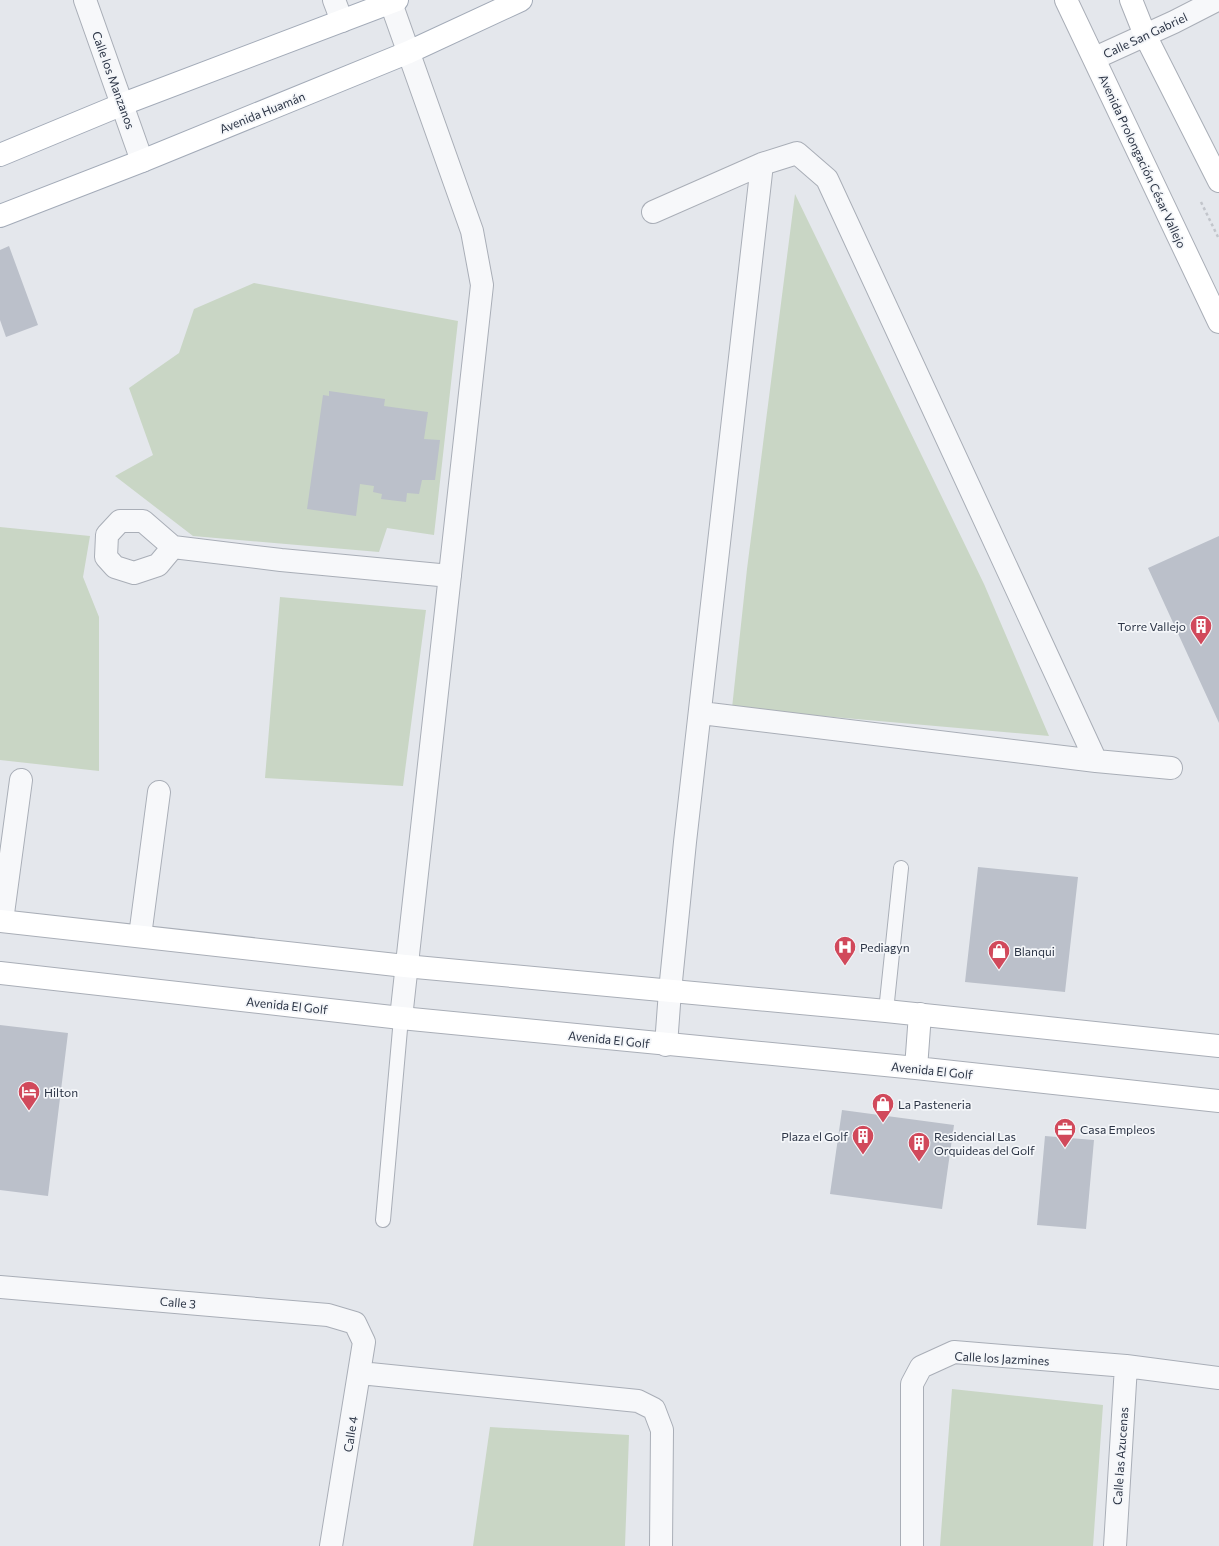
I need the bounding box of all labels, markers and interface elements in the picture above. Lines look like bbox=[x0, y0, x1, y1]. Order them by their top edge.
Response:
street label: Calle San Gabriel bbox=[1101, 9, 1189, 61]
street label: Calle los Manzanos bbox=[90, 29, 138, 131]
street label: Avenida Prolongación César Vallejo bbox=[1097, 72, 1189, 250]
street label: Avenida Huamán bbox=[217, 88, 307, 136]
building icon: Torre Vallejo bbox=[1188, 613, 1214, 646]
place label: Torre Vallejo bbox=[1118, 619, 1186, 633]
hospital icon: Pediagyn bbox=[832, 934, 858, 967]
shop icon: Blanqui bbox=[986, 938, 1012, 971]
place label: Pediagyn bbox=[860, 940, 910, 954]
place label: Blanqui bbox=[1014, 944, 1055, 958]
street label: Avenida El Golf bbox=[246, 994, 329, 1016]
street label: Avenida El Golf bbox=[568, 1028, 651, 1050]
street label: Avenida El Golf bbox=[891, 1059, 974, 1081]
hotel icon: Hilton bbox=[16, 1079, 42, 1112]
place label: Hilton bbox=[44, 1085, 78, 1099]
shop icon: La Pasteneria bbox=[870, 1091, 896, 1124]
place label: La Pasteneria bbox=[898, 1097, 971, 1111]
office icon: Casa Empleos bbox=[1052, 1116, 1078, 1149]
place label: Casa Empleos bbox=[1080, 1122, 1155, 1136]
building icon: Plaza el Golf bbox=[850, 1123, 876, 1156]
place label: Plaza el Golf bbox=[781, 1129, 848, 1143]
place label: Residencial Las Orquideas del Golf bbox=[934, 1129, 1035, 1157]
building icon: Residencial Las Orquideas del Golf bbox=[906, 1130, 932, 1163]
street label: Calle 3 bbox=[159, 1293, 197, 1311]
street label: Calle los Jazmines bbox=[954, 1349, 1050, 1368]
street label: Calle las Azucenas bbox=[1110, 1407, 1130, 1505]
street label: Calle 4 bbox=[340, 1415, 360, 1453]

